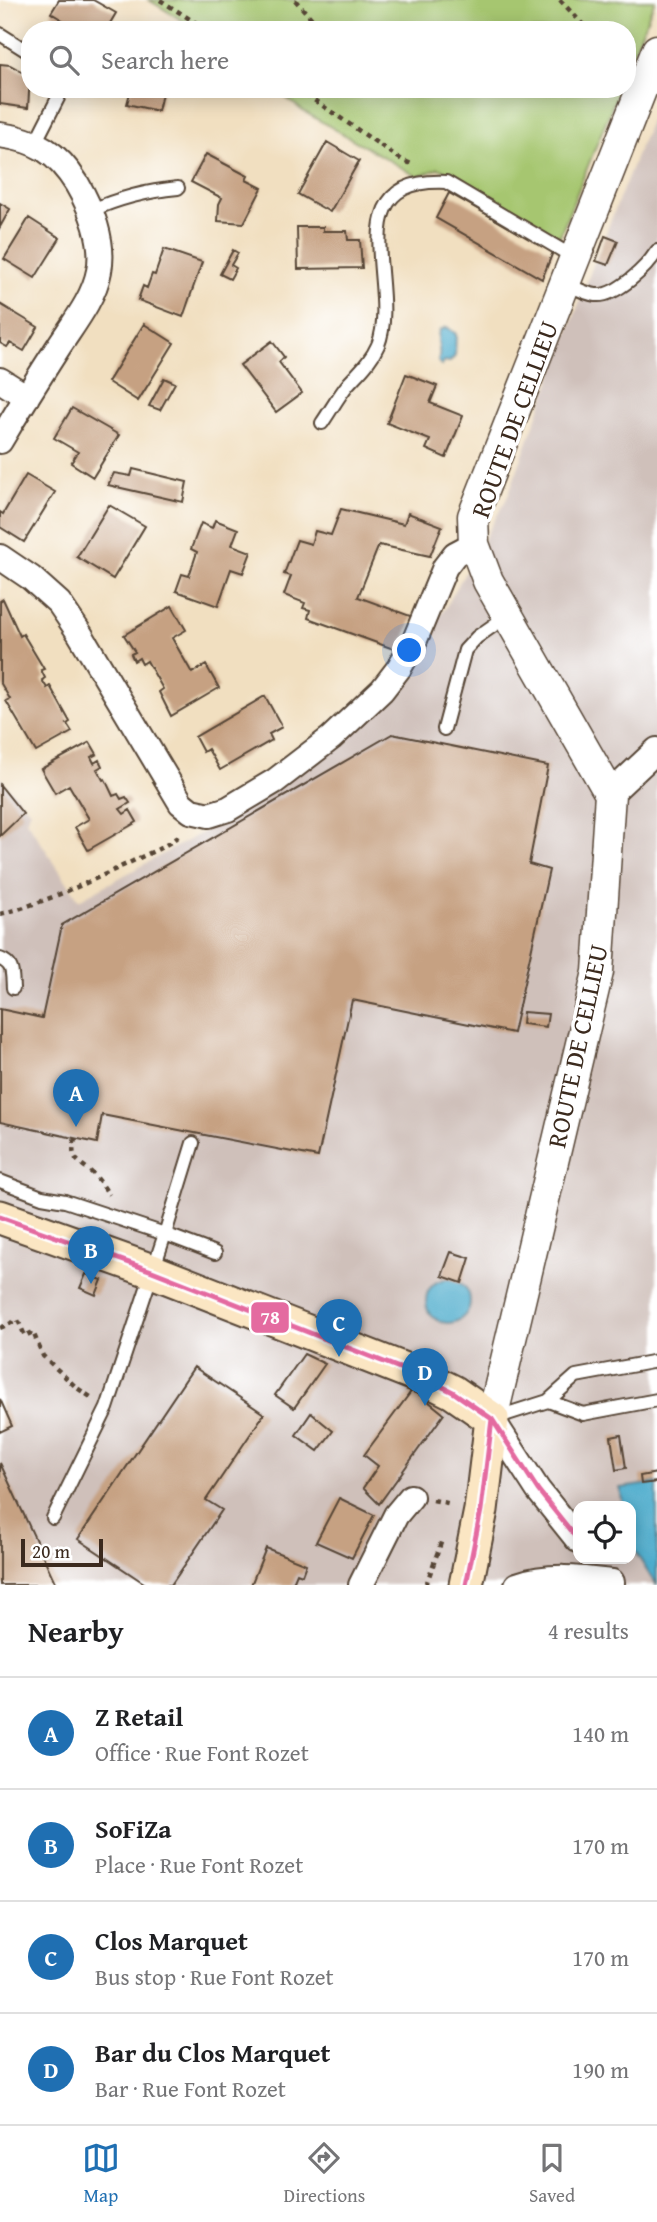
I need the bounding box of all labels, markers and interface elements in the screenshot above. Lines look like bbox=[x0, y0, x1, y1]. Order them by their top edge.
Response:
search box bbox=[21, 21, 636, 98]
text: Search here bbox=[101, 40, 229, 79]
icon: search bbox=[45, 41, 83, 79]
street label: ROUTE DE CELLIEU bbox=[460, 315, 568, 523]
your location bbox=[392, 633, 426, 667]
street label: ROUTE DE CELLIEU bbox=[536, 941, 618, 1151]
pin: A bbox=[53, 1069, 99, 1127]
pin: B bbox=[68, 1226, 114, 1284]
pin: C bbox=[316, 1299, 362, 1357]
line badge: 78 bbox=[250, 1301, 290, 1334]
text: 78 bbox=[260, 1303, 280, 1331]
pin: D bbox=[402, 1348, 448, 1406]
map controls bbox=[573, 1501, 636, 1564]
button: locate bbox=[573, 1501, 636, 1564]
scale bar bbox=[21, 1536, 103, 1568]
text: 20 m bbox=[32, 1537, 70, 1565]
text: Nearby bbox=[28, 1609, 124, 1653]
text: 4 results bbox=[548, 1614, 629, 1647]
text: Z Retail bbox=[95, 1697, 183, 1736]
text: A bbox=[44, 1717, 58, 1750]
text: 140 m bbox=[572, 1717, 629, 1750]
text: Office · Rue Font Rozet bbox=[95, 1736, 309, 1769]
text: SoFiZa bbox=[95, 1809, 172, 1848]
text: B bbox=[44, 1829, 58, 1862]
text: 170 m bbox=[572, 1829, 629, 1862]
text: Place · Rue Font Rozet bbox=[95, 1848, 303, 1881]
text: Clos Marquet bbox=[95, 1921, 248, 1960]
text: C bbox=[44, 1941, 58, 1974]
text: 170 m bbox=[572, 1941, 629, 1974]
text: Bus stop · Rue Font Rozet bbox=[95, 1960, 334, 1993]
text: Bar du Clos Marquet bbox=[95, 2033, 330, 2072]
text: D bbox=[44, 2053, 58, 2086]
text: 190 m bbox=[572, 2053, 629, 2086]
text: Bar · Rue Font Rozet bbox=[95, 2072, 286, 2105]
tab: Map bbox=[82, 2139, 120, 2209]
tab: Directions bbox=[284, 2139, 365, 2209]
tab: Saved bbox=[529, 2139, 575, 2209]

